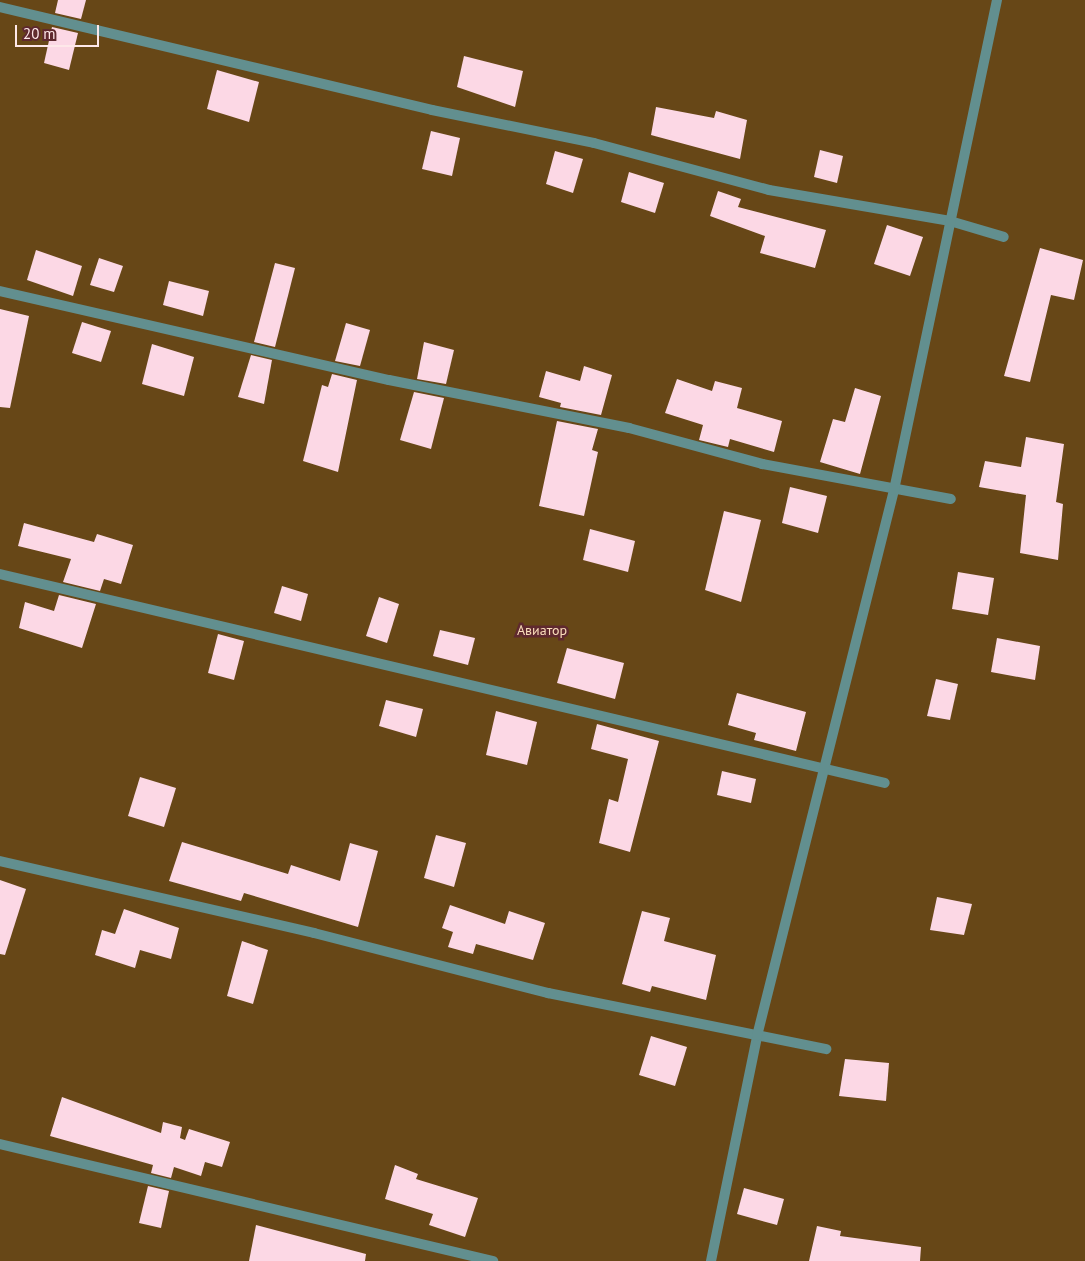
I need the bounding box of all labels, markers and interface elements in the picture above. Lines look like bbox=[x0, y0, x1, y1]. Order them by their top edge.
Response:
scale bar bbox=[18, 15, 101, 47]
text: 20 m bbox=[23, 24, 56, 43]
park label: Авиатор bbox=[517, 622, 567, 638]

